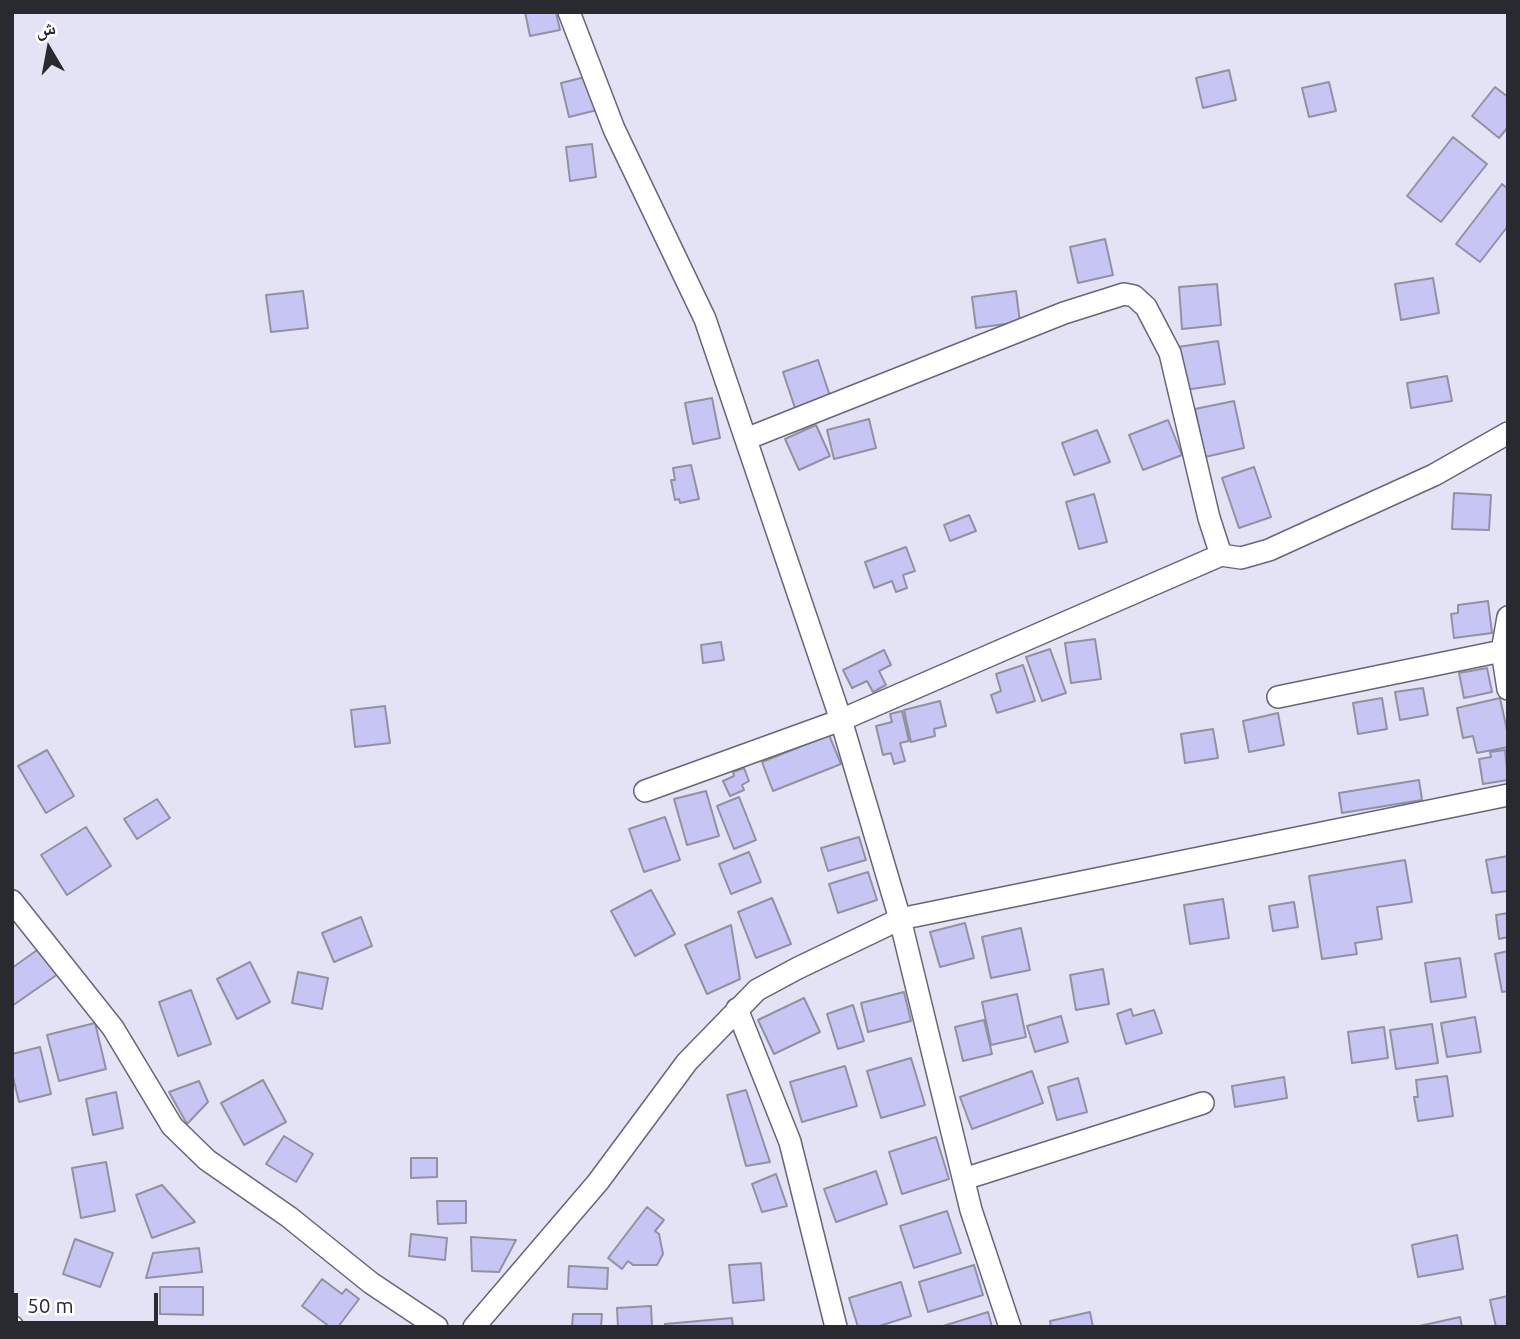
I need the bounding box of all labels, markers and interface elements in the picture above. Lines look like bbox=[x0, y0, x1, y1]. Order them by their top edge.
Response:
north arrow bbox=[14, 14, 84, 84]
text: ش bbox=[34, 16, 57, 41]
scale bar bbox=[18, 1280, 161, 1324]
text: 50 m bbox=[27, 1293, 74, 1317]

